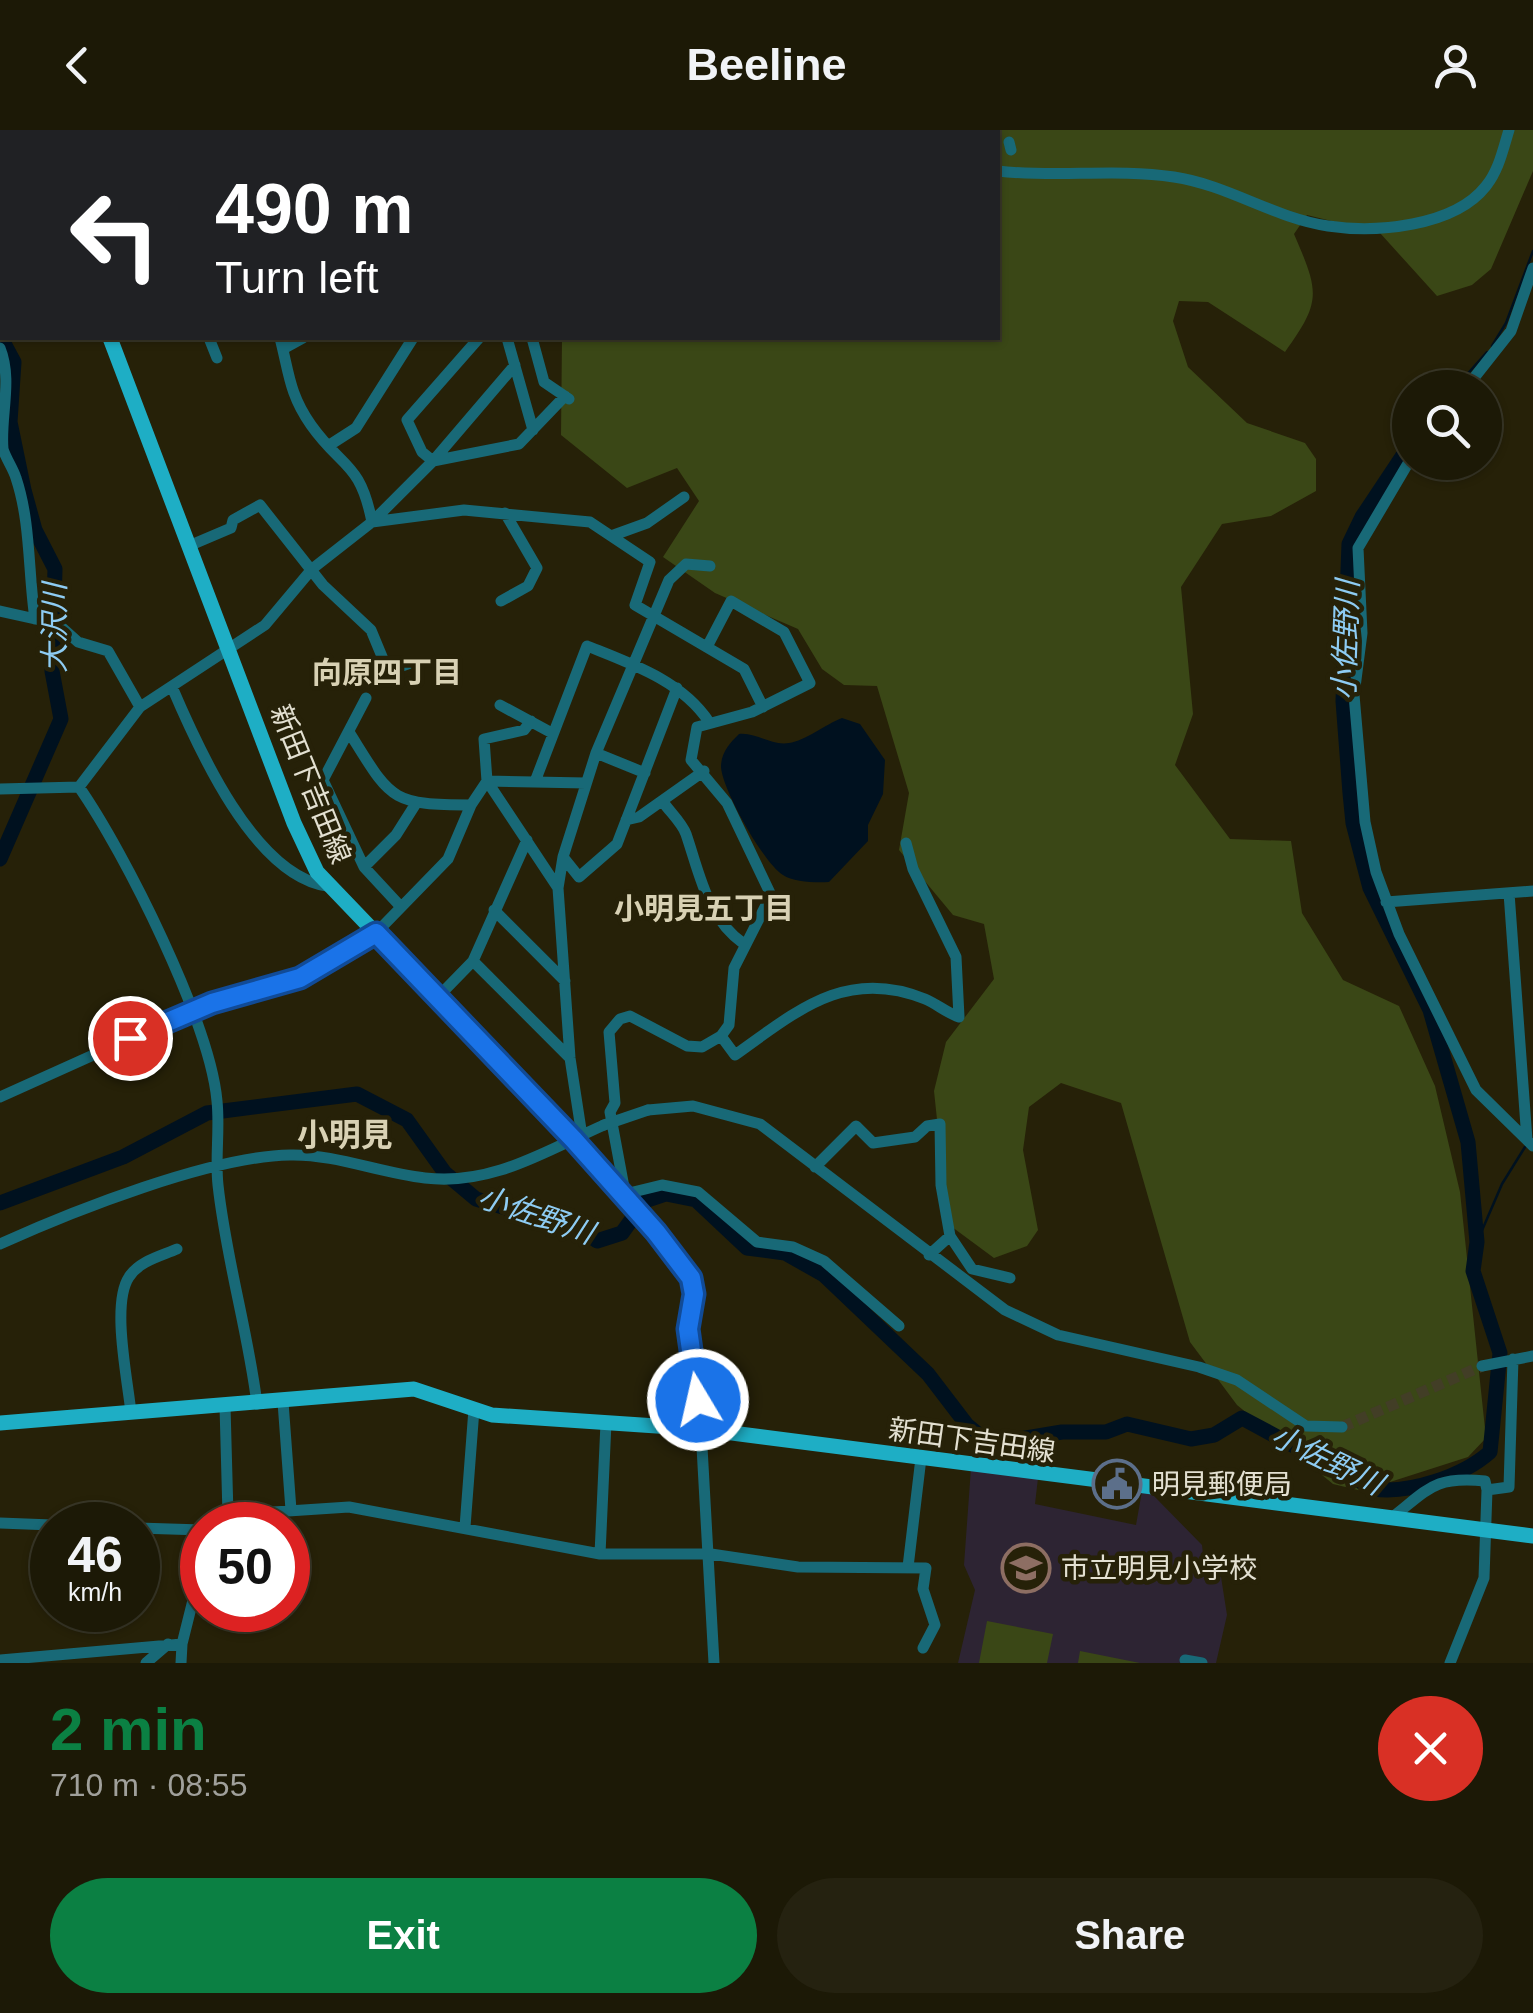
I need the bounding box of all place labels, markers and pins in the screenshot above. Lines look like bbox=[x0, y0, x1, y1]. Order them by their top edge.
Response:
pin bbox=[88, 996, 173, 1081]
public building icon: 明見郵便局 bbox=[1091, 1458, 1143, 1510]
place label: 明見郵便局 bbox=[1152, 1469, 1292, 1500]
school or university icon: 市立明見小学校 bbox=[1000, 1542, 1052, 1594]
place label: 市立明見小学校 bbox=[1061, 1553, 1257, 1584]

